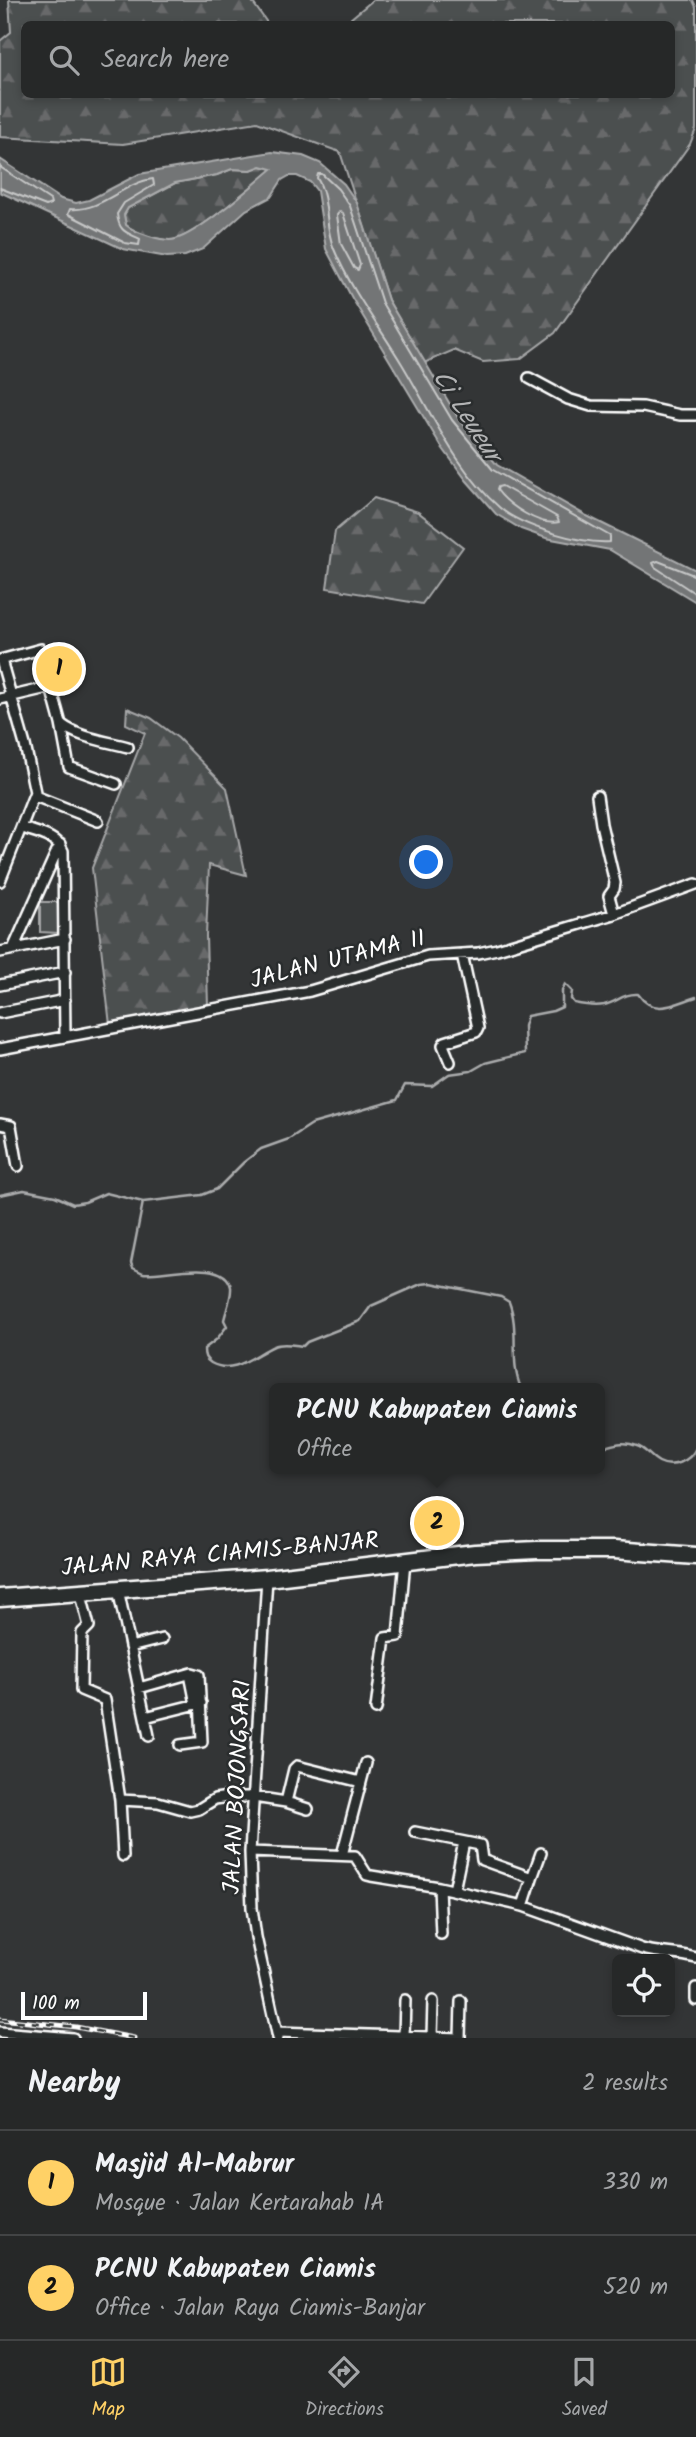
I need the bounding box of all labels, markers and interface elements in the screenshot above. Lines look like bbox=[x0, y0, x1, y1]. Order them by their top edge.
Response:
search box bbox=[21, 21, 675, 98]
text: Search here bbox=[101, 39, 229, 81]
icon: search bbox=[45, 41, 83, 79]
water label: Ci Leueur bbox=[420, 361, 515, 475]
pin: 1 bbox=[36, 643, 82, 695]
your location bbox=[409, 845, 443, 879]
street label: JALAN UTAMA II bbox=[246, 919, 430, 1001]
popup bbox=[269, 1383, 605, 1474]
text: PCNU Kabupaten Ciamis bbox=[297, 1390, 577, 1432]
text: Office bbox=[297, 1432, 352, 1468]
pin: 2 bbox=[414, 1497, 460, 1549]
street label: JALAN RAYA CIAMIS-BANJAR bbox=[60, 1522, 380, 1588]
street label: JALAN BOJONGSARI bbox=[213, 1679, 263, 1895]
map controls bbox=[612, 1954, 675, 2017]
button: locate bbox=[612, 1954, 675, 2017]
scale bar bbox=[21, 1989, 147, 2021]
text: 100 m bbox=[32, 1989, 80, 2019]
text: Nearby bbox=[28, 2060, 120, 2108]
text: 2 results bbox=[582, 2066, 668, 2102]
text: Masjid Al-Mabrur bbox=[95, 2144, 294, 2186]
text: 1 bbox=[48, 2165, 54, 2201]
text: 330 m bbox=[603, 2165, 668, 2201]
text: Mosque · Jalan Kertarahab IA bbox=[95, 2186, 384, 2222]
text: PCNU Kabupaten Ciamis bbox=[95, 2249, 376, 2291]
text: 2 bbox=[44, 2270, 58, 2306]
text: 520 m bbox=[603, 2270, 668, 2306]
text: Office · Jalan Raya Ciamis-Banjar bbox=[95, 2291, 425, 2327]
tab: Map bbox=[89, 2353, 127, 2425]
tab: Directions bbox=[305, 2353, 384, 2425]
tab: Saved bbox=[562, 2353, 607, 2425]

